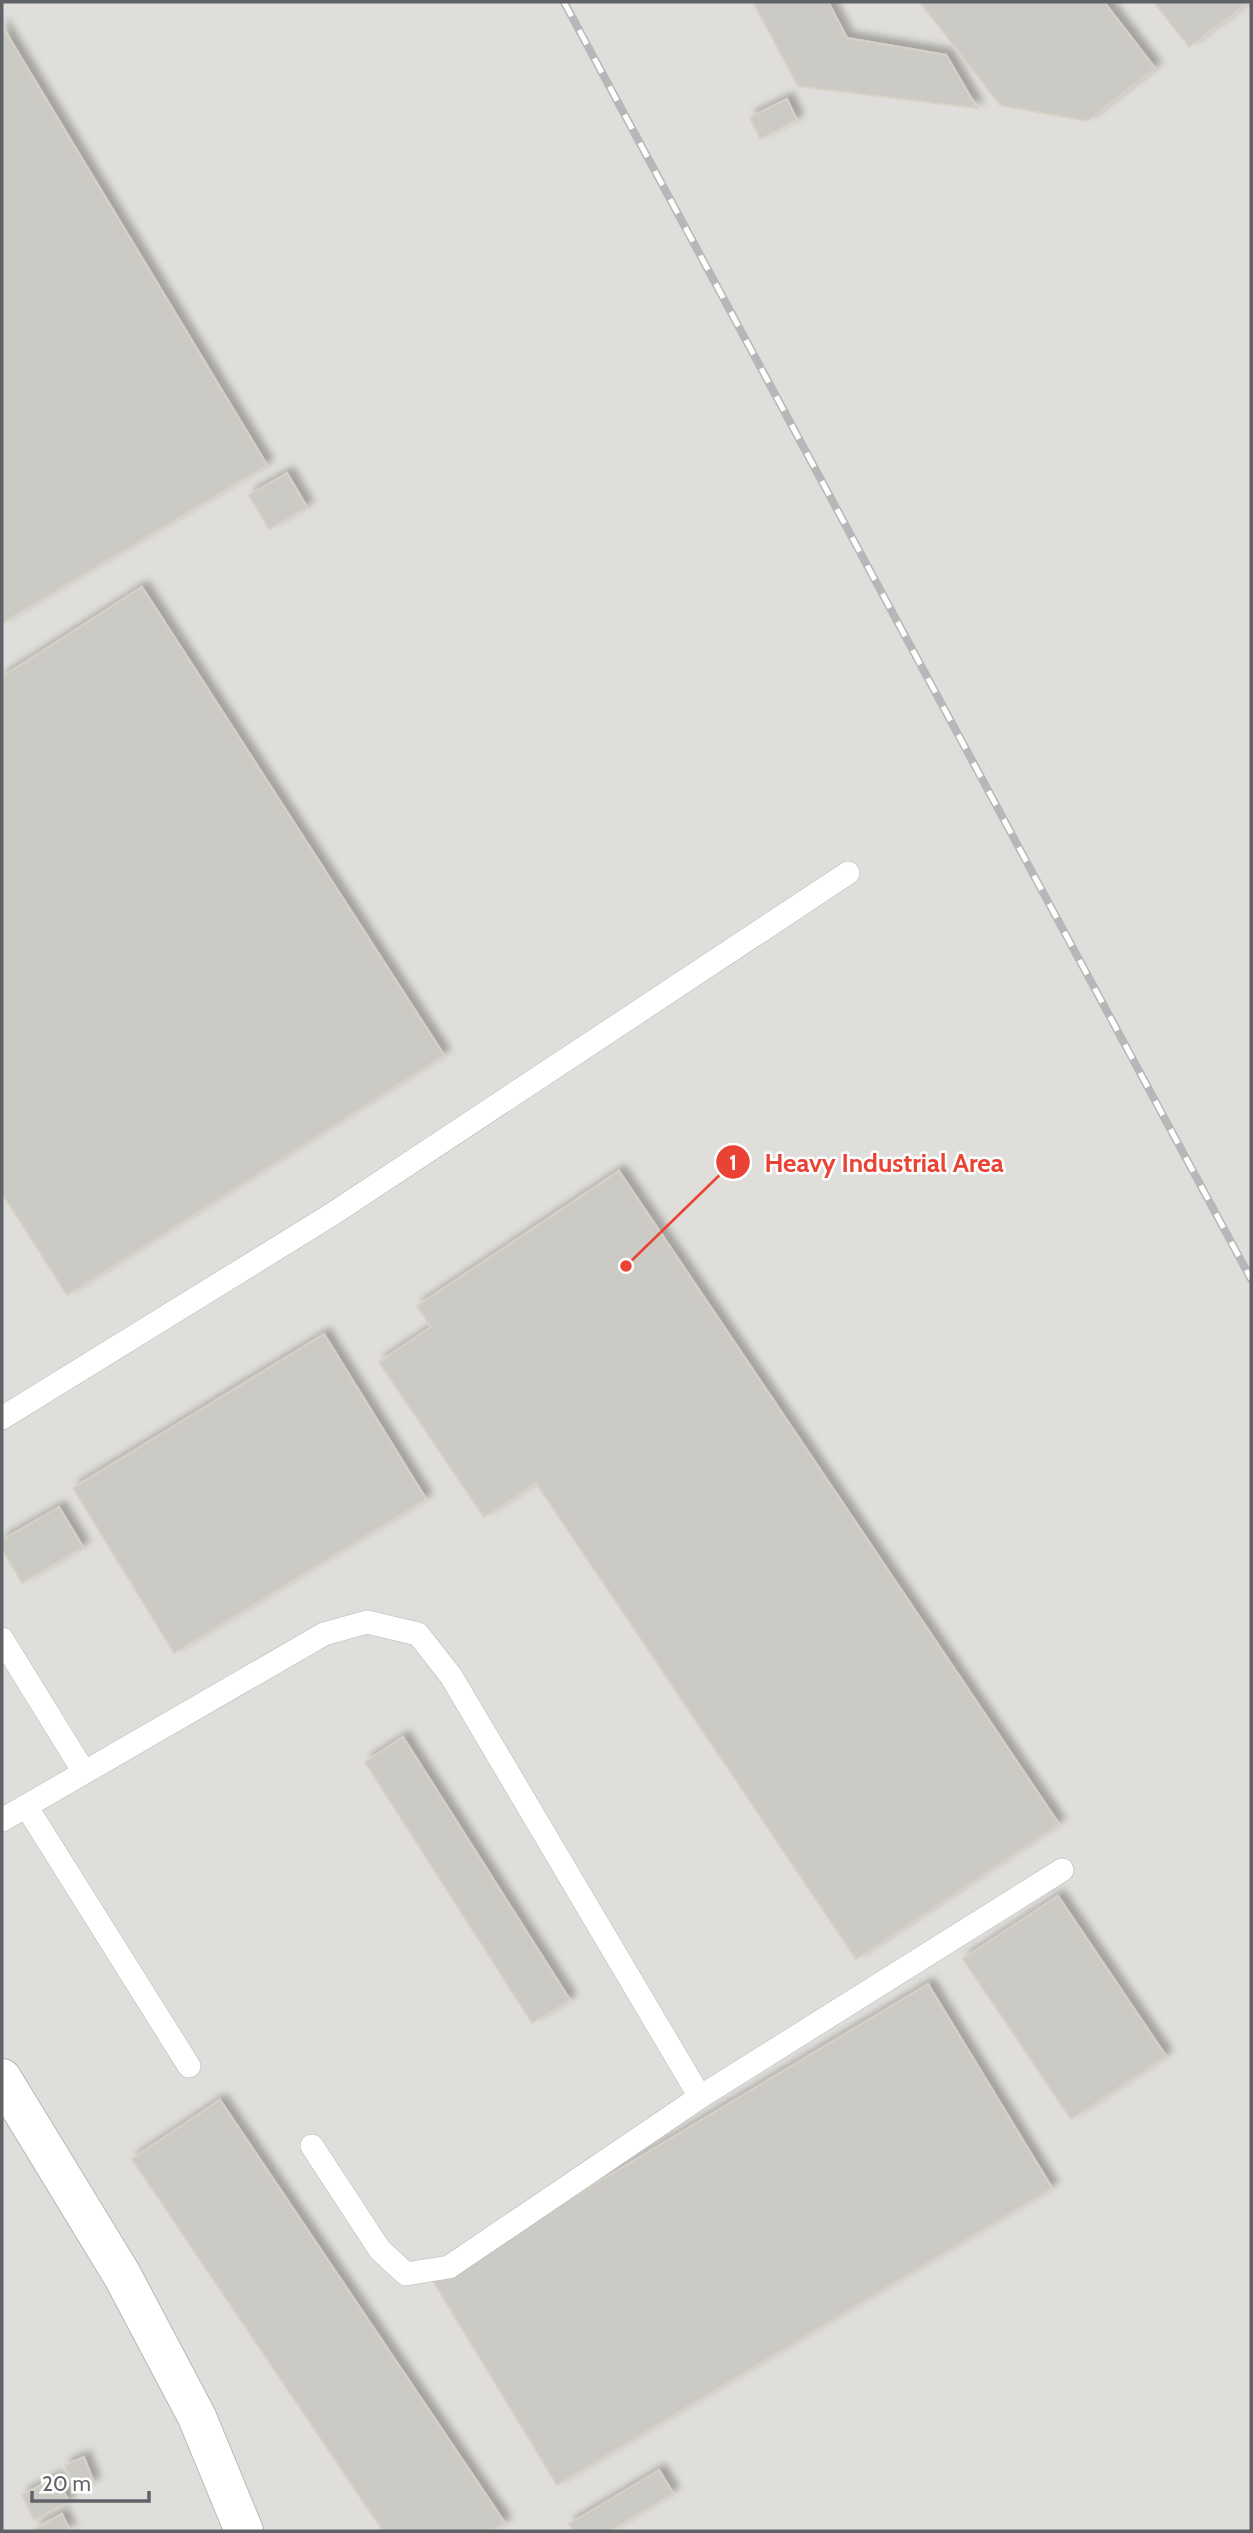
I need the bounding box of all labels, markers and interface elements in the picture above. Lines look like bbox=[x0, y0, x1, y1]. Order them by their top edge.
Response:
callout: Heavy Industrial Area bbox=[716, 1139, 1018, 1186]
text: Heavy Industrial Area bbox=[764, 1147, 1004, 1179]
text: 1 bbox=[729, 1150, 737, 1175]
scale bar bbox=[32, 2460, 149, 2504]
text: 20 m bbox=[42, 2471, 91, 2496]

